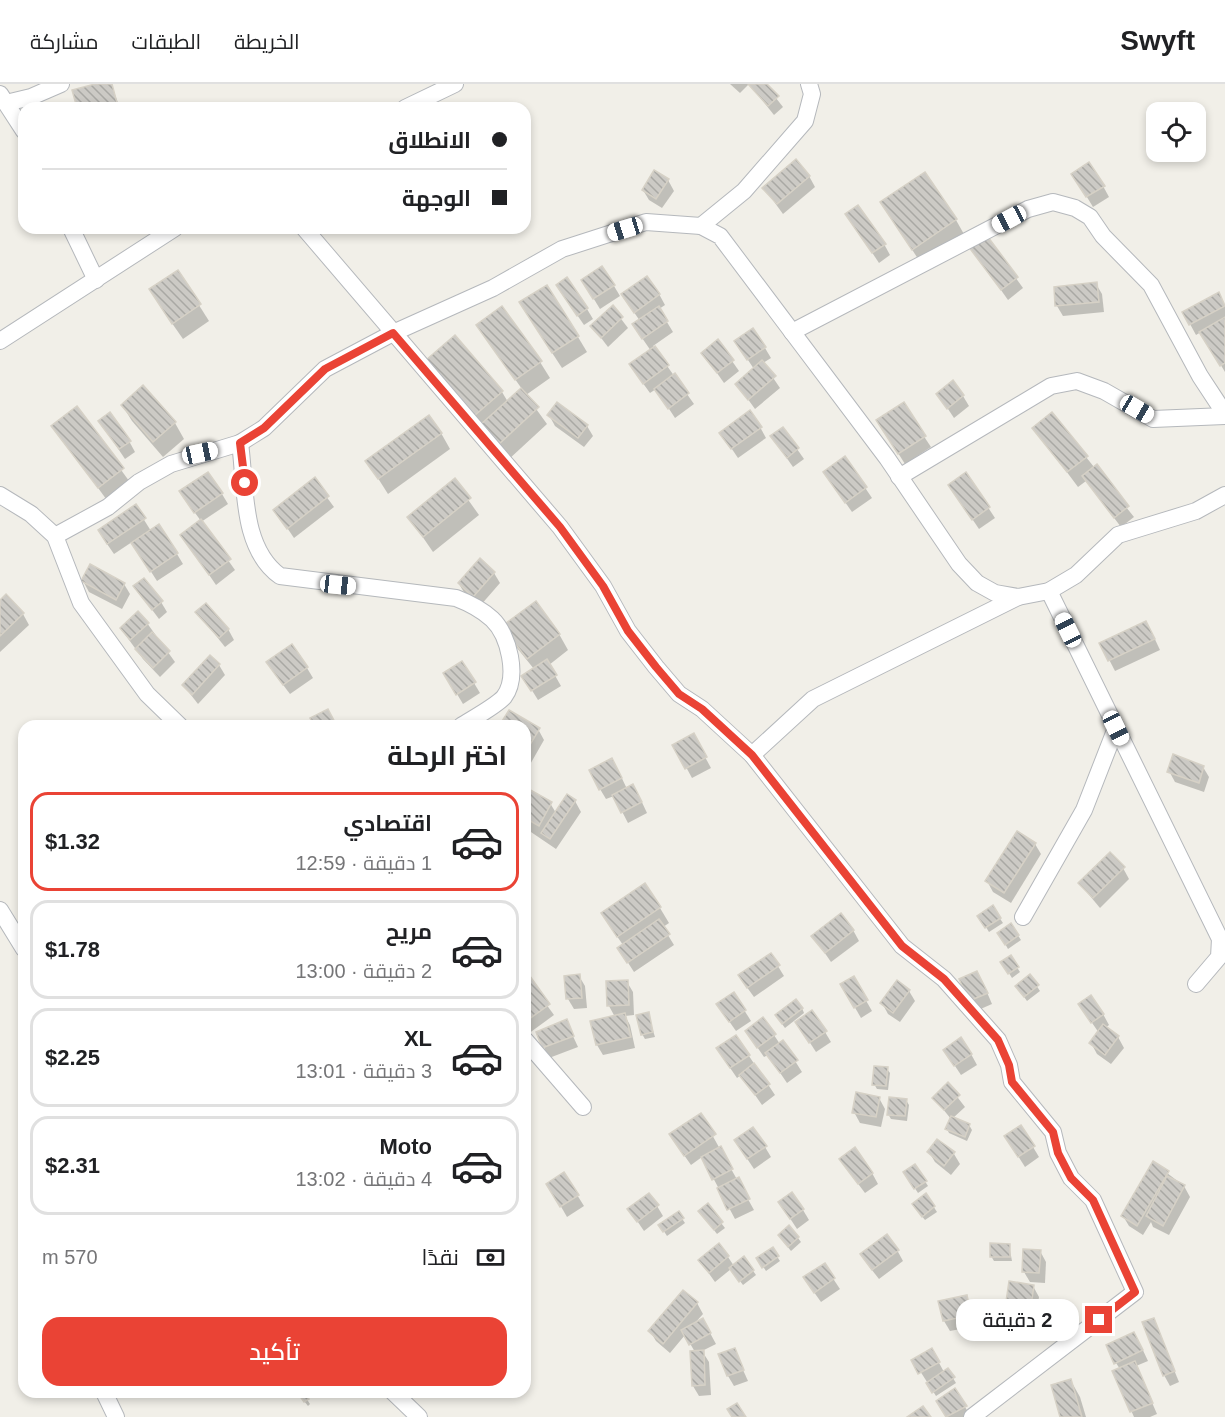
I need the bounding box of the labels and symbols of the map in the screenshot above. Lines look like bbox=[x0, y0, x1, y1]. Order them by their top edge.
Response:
car bbox=[989, 203, 1029, 235]
car bbox=[605, 215, 645, 243]
car bbox=[1117, 392, 1157, 426]
car bbox=[181, 440, 219, 466]
route start bbox=[231, 469, 258, 496]
car bbox=[319, 574, 357, 596]
car bbox=[1052, 610, 1084, 650]
car bbox=[1100, 708, 1132, 748]
callout: 2 دقيقة bbox=[955, 1299, 1078, 1341]
route end bbox=[1085, 1306, 1112, 1333]

